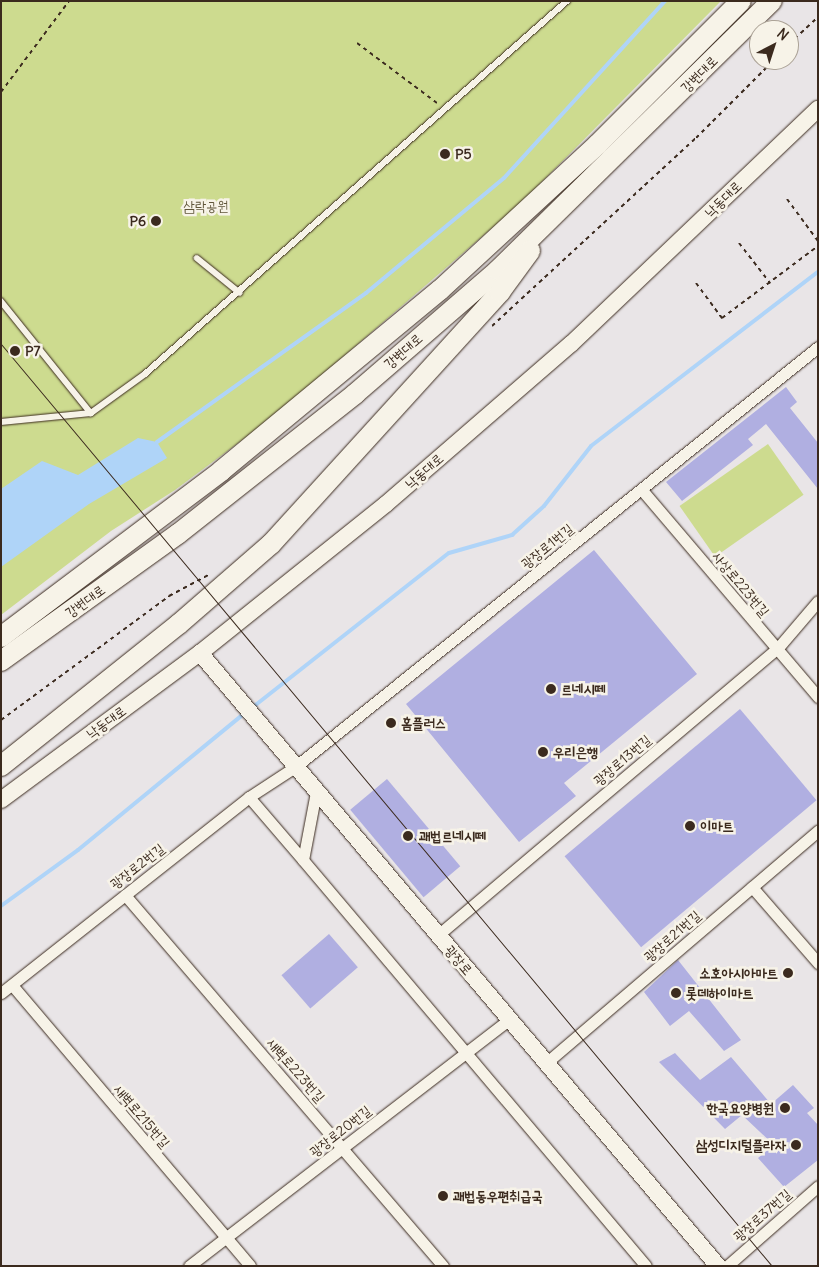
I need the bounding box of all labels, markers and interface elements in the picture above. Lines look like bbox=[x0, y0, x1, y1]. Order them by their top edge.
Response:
north arrow bbox=[749, 20, 799, 70]
text: N bbox=[774, 24, 792, 44]
street label: 강변대로 bbox=[677, 52, 721, 96]
place label: P5 bbox=[455, 146, 471, 162]
marker: P5 bbox=[439, 148, 451, 160]
street label: 낙동대로 bbox=[701, 177, 745, 221]
park label: 삼락공원 bbox=[183, 198, 229, 214]
place label: P6 bbox=[130, 213, 146, 229]
marker: P6 bbox=[150, 215, 162, 227]
street label: 강변대로 bbox=[380, 330, 426, 372]
place label: P7 bbox=[25, 343, 40, 359]
marker: P7 bbox=[9, 345, 21, 357]
street label: 낙동대로 bbox=[401, 450, 447, 492]
street label: 광장로1번길 bbox=[518, 520, 576, 572]
street label: 사상로223번길 bbox=[709, 548, 773, 620]
street label: 강변대로 bbox=[62, 581, 108, 621]
place label: 르네시떼 bbox=[561, 681, 606, 697]
marker: 르네시떼 bbox=[545, 683, 557, 695]
street label: 낙동대로 bbox=[83, 702, 129, 742]
place label: 홈플러스 bbox=[401, 715, 446, 731]
marker: 홈플러스 bbox=[385, 717, 397, 729]
street label: 광장로13번길 bbox=[590, 731, 654, 789]
place label: 우리은행 bbox=[553, 744, 598, 760]
marker: 우리은행 bbox=[537, 746, 549, 758]
place label: 이마트 bbox=[700, 818, 734, 834]
marker: 이마트 bbox=[684, 820, 696, 832]
place label: 괘법르네시떼 bbox=[419, 828, 487, 844]
marker: 괘법르네시떼 bbox=[401, 829, 415, 843]
street label: 광장로2번길 bbox=[107, 840, 167, 892]
street label: 광장로21번길 bbox=[640, 907, 704, 965]
street label: 광장로 bbox=[442, 942, 476, 978]
place label: 소호아시아마트 bbox=[699, 965, 778, 981]
marker: 소호아시아마트 bbox=[782, 967, 794, 979]
place label: 롯데하이마트 bbox=[686, 985, 754, 1001]
marker: 롯데하이마트 bbox=[670, 987, 682, 999]
street label: 새벽로223번길 bbox=[264, 1034, 328, 1106]
street label: 새벽로215번길 bbox=[111, 1081, 173, 1151]
place label: 한국요양병원 bbox=[706, 1100, 774, 1116]
marker: 한국요양병원 bbox=[778, 1101, 792, 1115]
street label: 광장로20번길 bbox=[306, 1102, 374, 1160]
place label: 삼성디지털플라자 bbox=[696, 1137, 786, 1153]
marker: 삼성디지털플라자 bbox=[790, 1139, 802, 1151]
street label: 광장로37번길 bbox=[730, 1185, 794, 1245]
place label: 괘법동우편취급국 bbox=[453, 1188, 543, 1204]
marker: 괘법동우편취급국 bbox=[437, 1190, 449, 1202]

